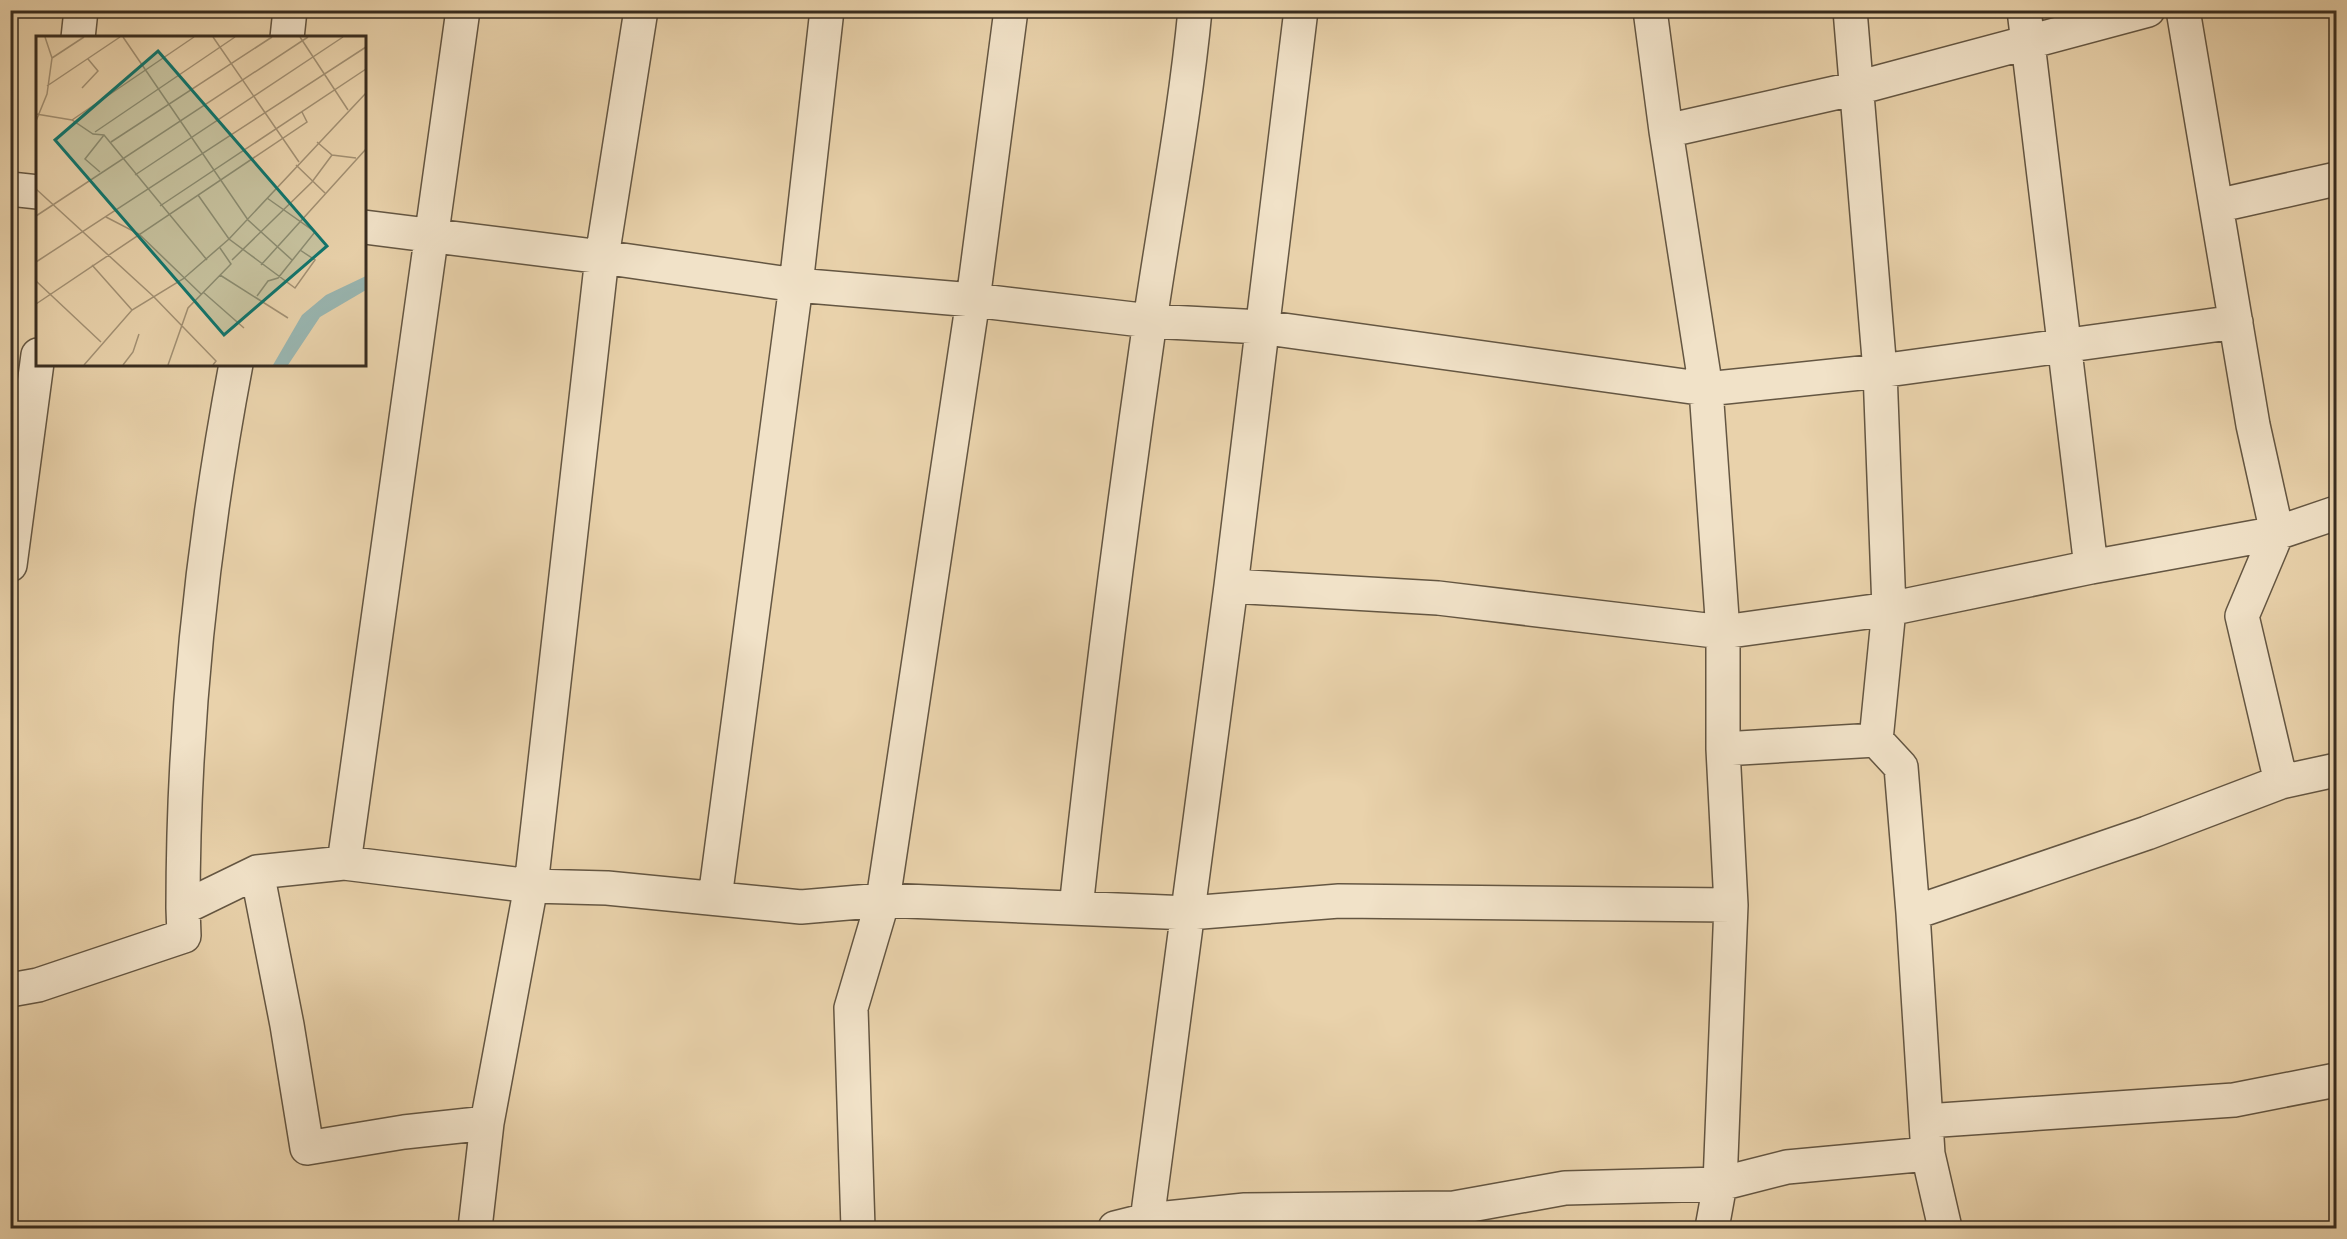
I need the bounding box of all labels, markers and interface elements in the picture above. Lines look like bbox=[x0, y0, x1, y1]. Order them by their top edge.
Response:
inset map bbox=[36, 36, 366, 366]

